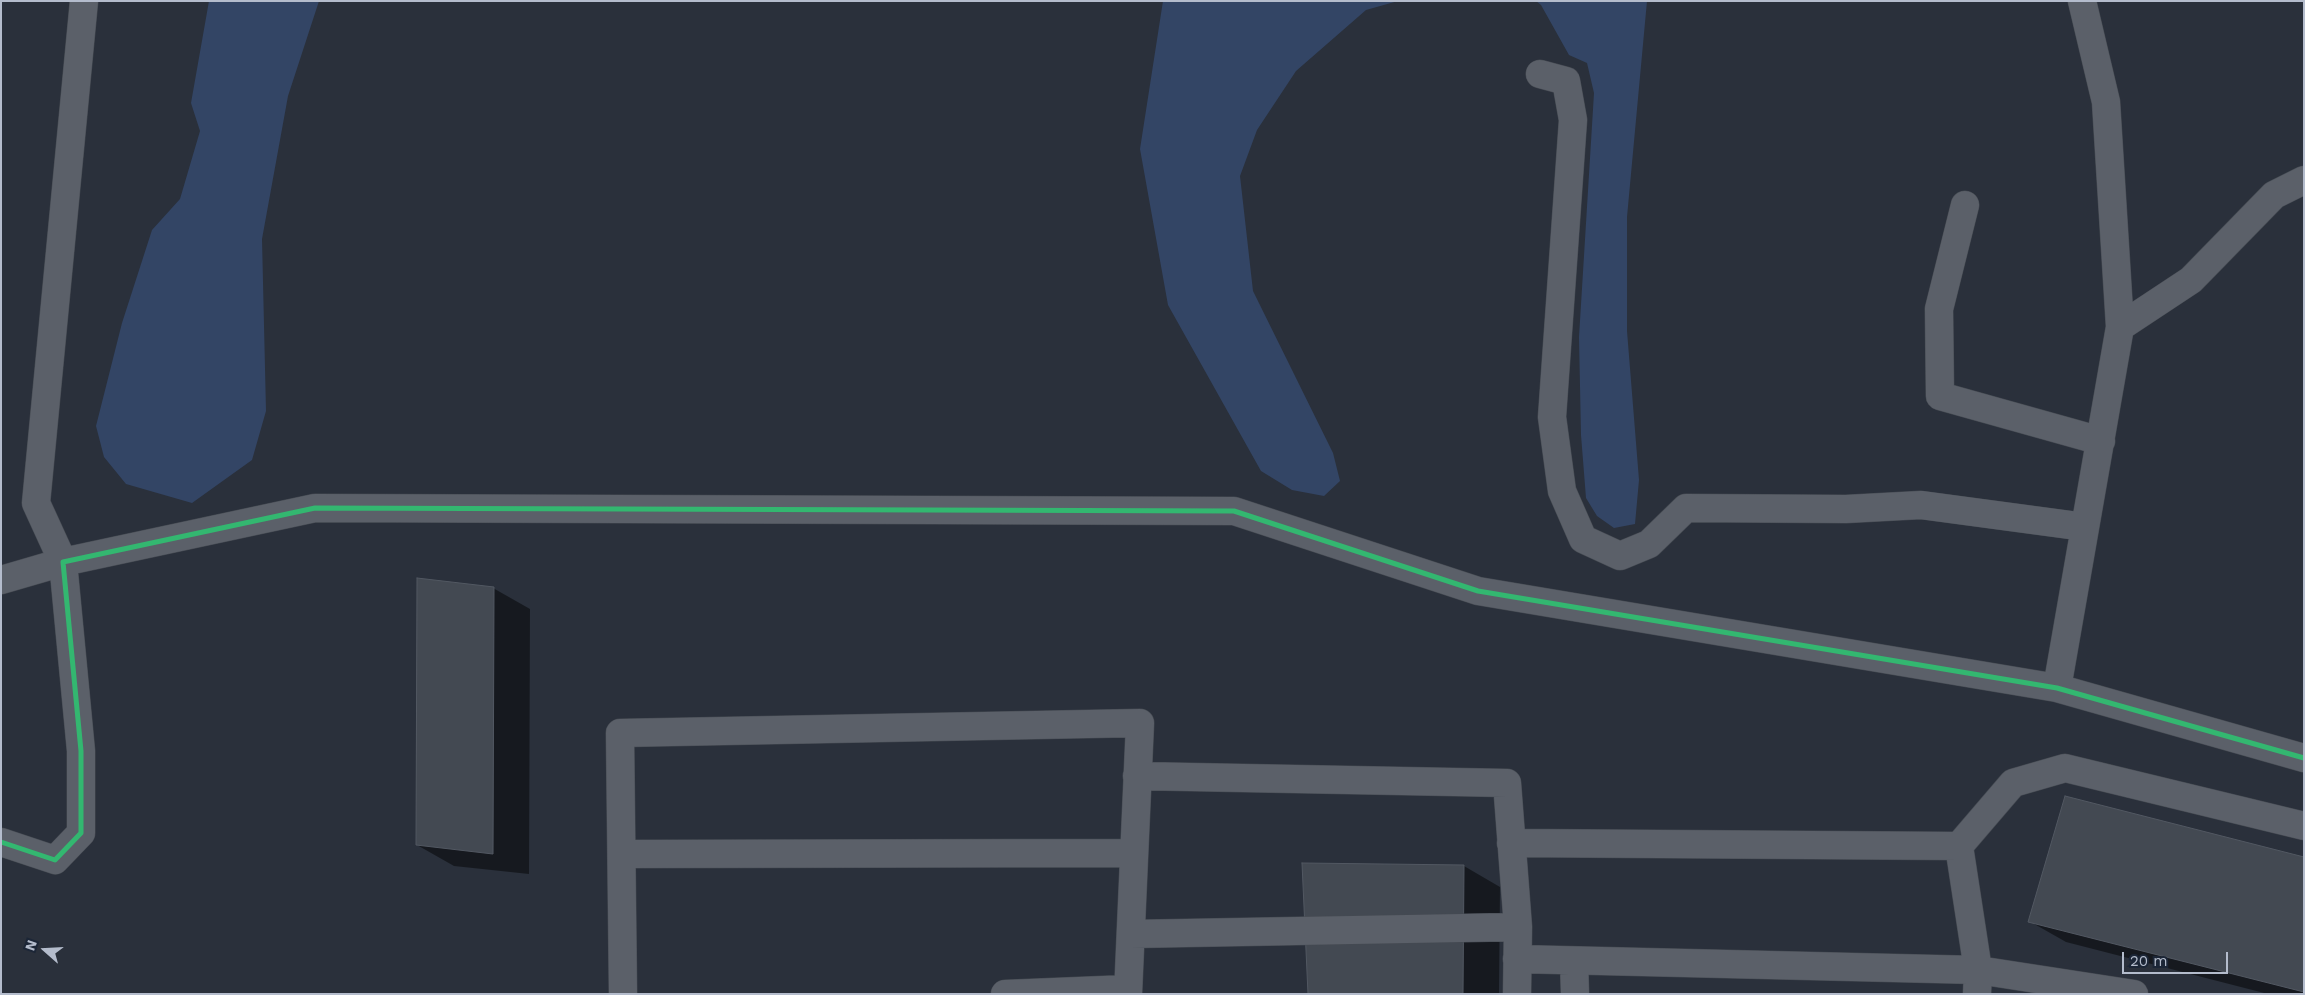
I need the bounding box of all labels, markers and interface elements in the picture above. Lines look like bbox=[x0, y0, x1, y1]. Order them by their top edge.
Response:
north arrow bbox=[20, 925, 70, 975]
text: N bbox=[22, 938, 40, 953]
scale bar bbox=[2125, 942, 2231, 974]
text: 20 m bbox=[2130, 952, 2168, 970]

